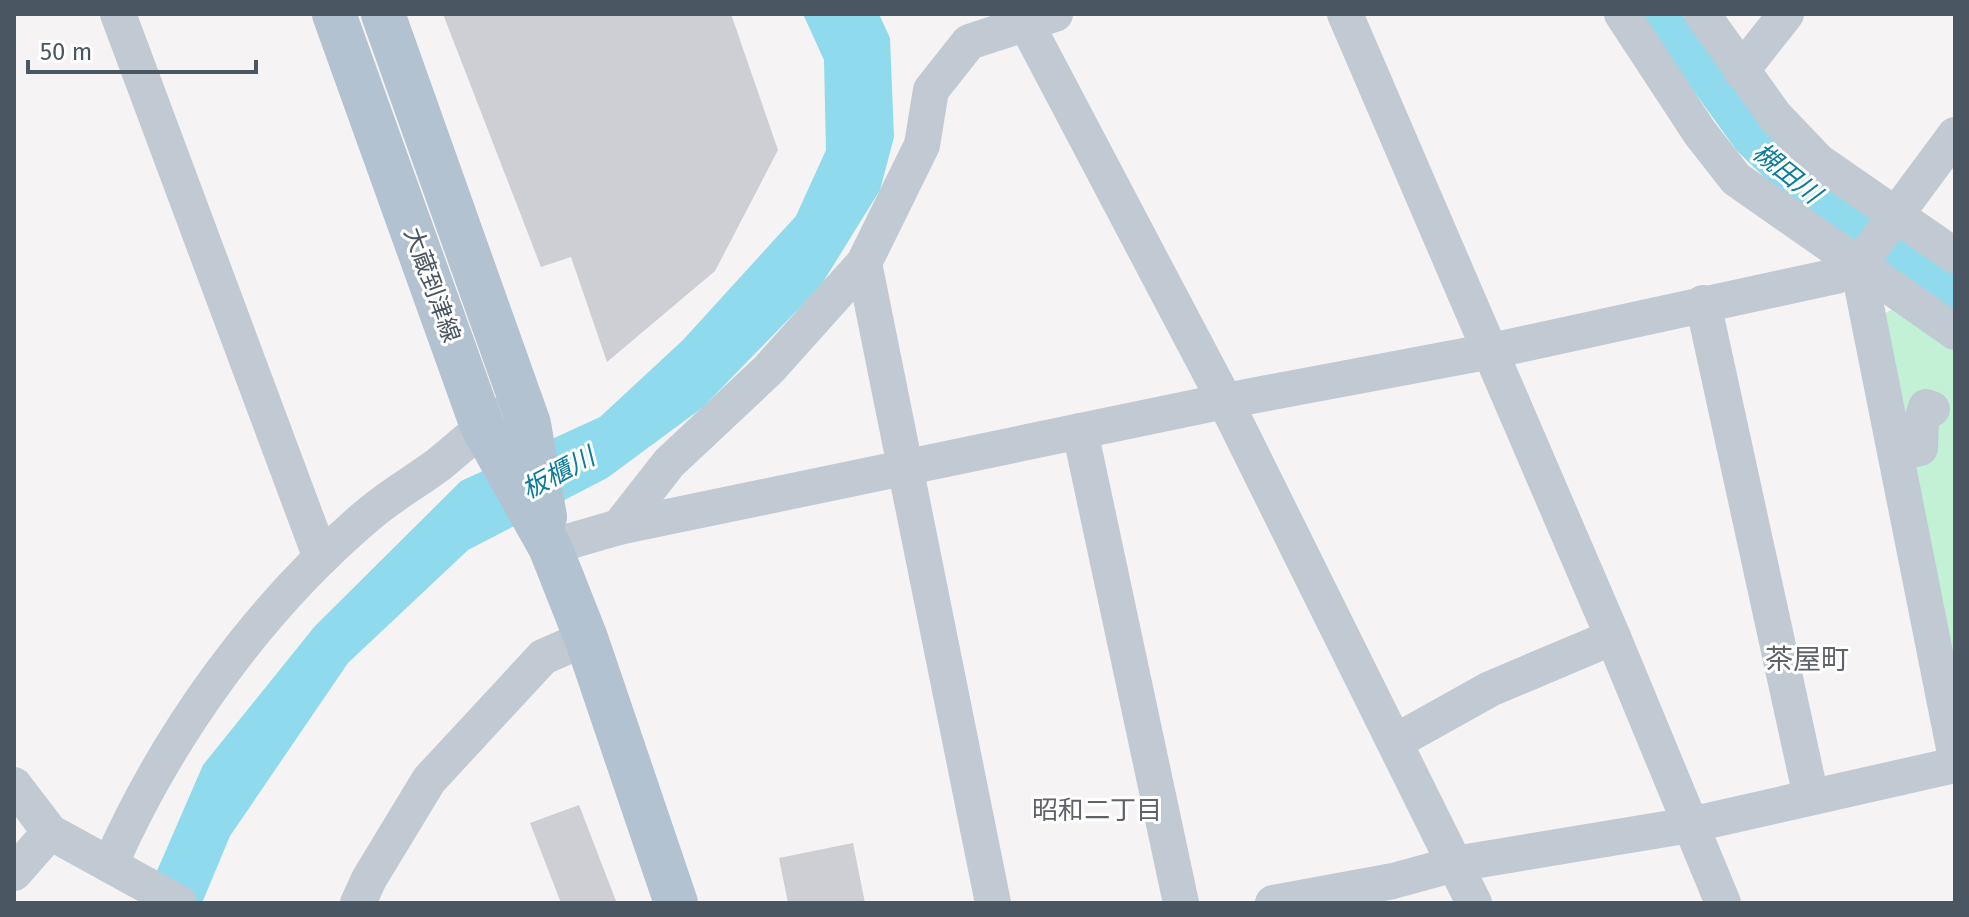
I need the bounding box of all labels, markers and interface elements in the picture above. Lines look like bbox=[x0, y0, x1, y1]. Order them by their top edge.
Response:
scale bar bbox=[28, 24, 256, 74]
text: 50 m bbox=[40, 38, 92, 66]
water label: 槻田川 bbox=[1747, 137, 1829, 212]
street label: 大蔵到津線 bbox=[398, 224, 466, 346]
water label: 板櫃川 bbox=[517, 440, 603, 505]
district label: 茶屋町 bbox=[1765, 643, 1849, 676]
district label: 昭和二丁目 bbox=[1032, 795, 1162, 826]

